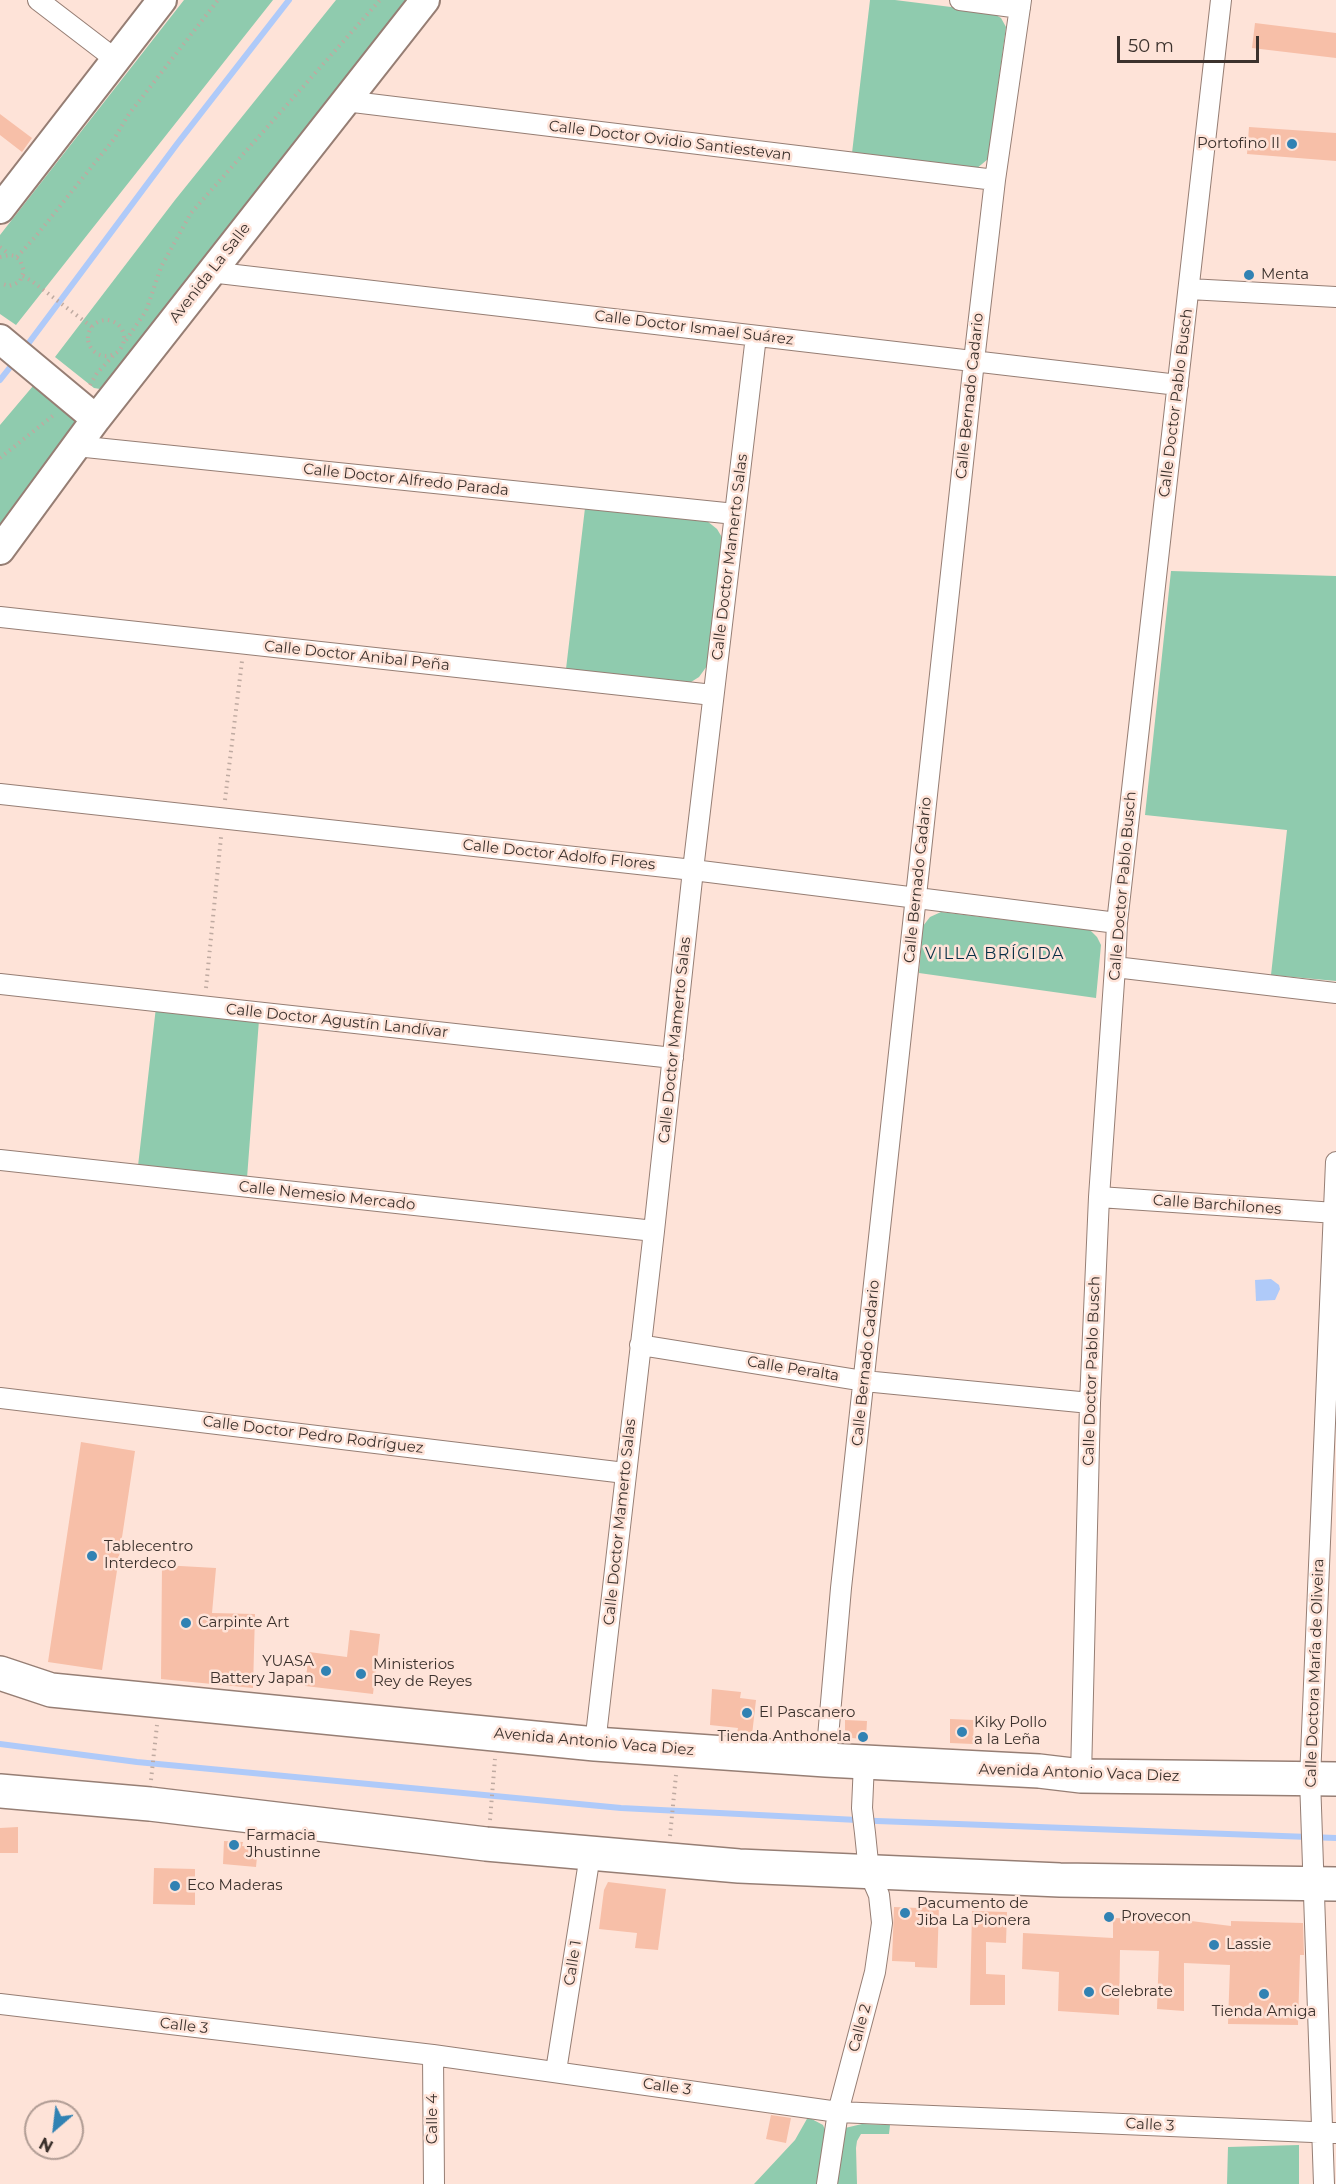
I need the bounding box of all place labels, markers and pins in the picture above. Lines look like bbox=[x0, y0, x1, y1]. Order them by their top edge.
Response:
place label: Portofino II bbox=[1197, 135, 1280, 153]
marker: Portofino II bbox=[1285, 137, 1299, 151]
place label: Menta bbox=[1261, 266, 1309, 284]
marker: Menta bbox=[1242, 268, 1256, 282]
place label: Tablecentro Interdeco bbox=[104, 1538, 193, 1573]
marker: Tablecentro Interdeco bbox=[85, 1549, 99, 1563]
place label: Carpinte Art bbox=[198, 1614, 289, 1632]
marker: Carpinte Art bbox=[179, 1616, 193, 1630]
place label: YUASA Battery Japan bbox=[210, 1653, 314, 1688]
place label: Ministerios Rey de Reyes bbox=[373, 1656, 472, 1691]
marker: YUASA Battery Japan bbox=[319, 1664, 333, 1678]
marker: Ministerios Rey de Reyes bbox=[354, 1667, 368, 1681]
place label: El Pascanero bbox=[759, 1704, 855, 1722]
marker: El Pascanero bbox=[740, 1706, 754, 1720]
place label: Kiky Pollo a la Leña bbox=[974, 1714, 1047, 1749]
marker: Kiky Pollo a la Leña bbox=[955, 1725, 969, 1739]
place label: Tienda Anthonela bbox=[718, 1728, 851, 1746]
marker: Tienda Anthonela bbox=[856, 1730, 870, 1744]
place label: Farmacia Jhustinne bbox=[246, 1827, 321, 1862]
marker: Farmacia Jhustinne bbox=[227, 1838, 241, 1852]
place label: Eco Maderas bbox=[187, 1877, 283, 1895]
marker: Eco Maderas bbox=[168, 1879, 182, 1893]
place label: Pacumento de Jiba La Pionera bbox=[917, 1895, 1031, 1930]
marker: Pacumento de Jiba La Pionera bbox=[898, 1906, 912, 1920]
place label: Provecon bbox=[1121, 1908, 1191, 1926]
marker: Provecon bbox=[1102, 1910, 1116, 1924]
place label: Lassie bbox=[1226, 1936, 1271, 1954]
marker: Lassie bbox=[1207, 1938, 1221, 1952]
place label: Celebrate bbox=[1101, 1983, 1173, 2001]
marker: Celebrate bbox=[1082, 1985, 1096, 1999]
marker: Tienda Amiga bbox=[1257, 1987, 1271, 2001]
place label: Tienda Amiga bbox=[1212, 2003, 1316, 2021]

